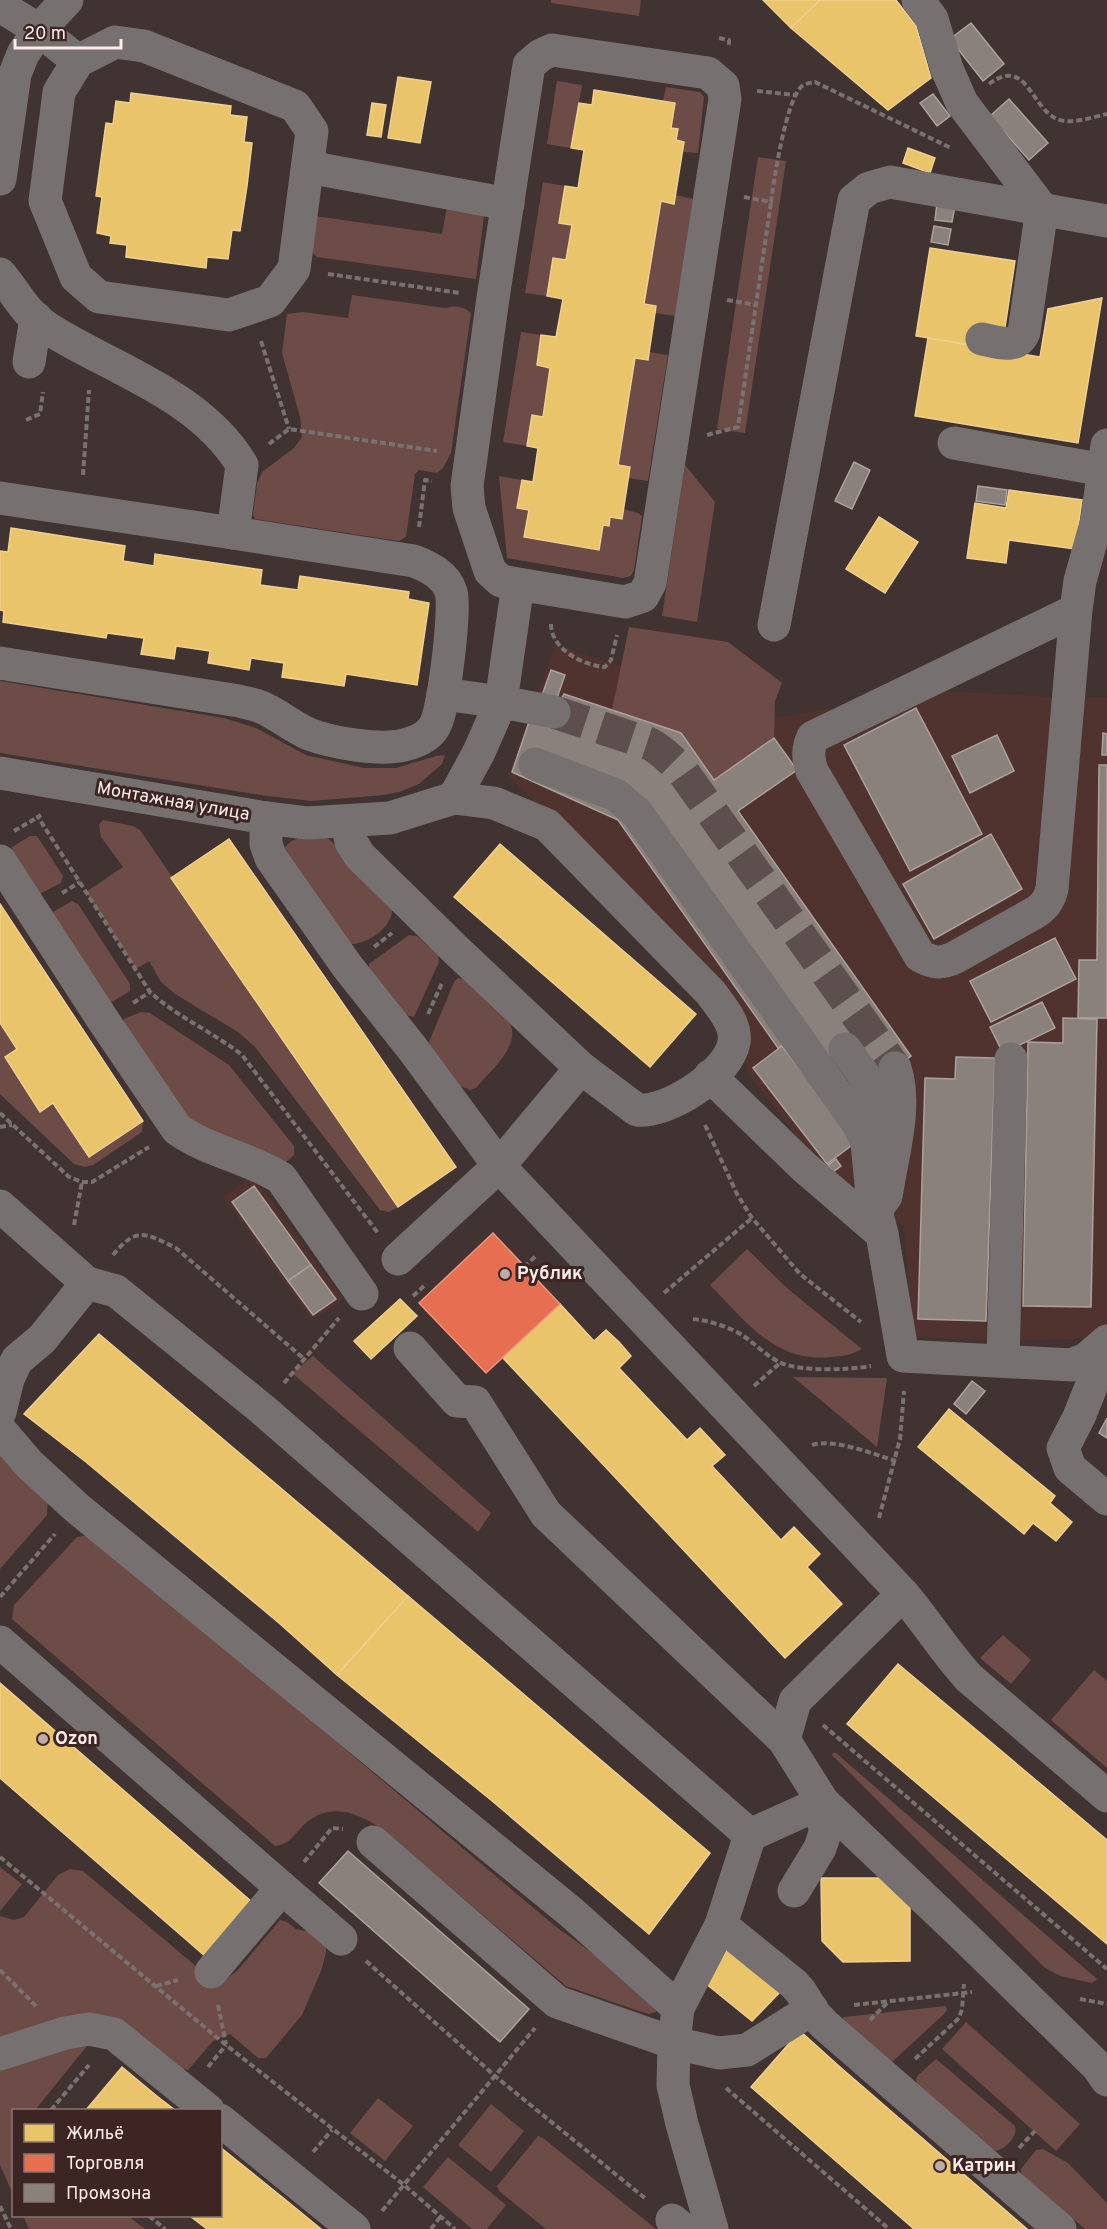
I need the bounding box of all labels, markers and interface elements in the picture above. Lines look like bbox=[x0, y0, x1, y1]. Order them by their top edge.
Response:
scale bar bbox=[15, 12, 122, 50]
text: 20 m bbox=[24, 23, 66, 46]
street label: Монтажная улица bbox=[95, 777, 251, 827]
place label: Рублик bbox=[517, 1263, 583, 1286]
marker: Рублик bbox=[498, 1267, 512, 1281]
place label: Ozon bbox=[55, 1728, 98, 1751]
marker: Ozon bbox=[36, 1732, 50, 1746]
legend bbox=[12, 2109, 222, 2217]
text: Жильё bbox=[66, 2123, 124, 2146]
text: Торговля bbox=[66, 2153, 144, 2176]
place label: Катрин bbox=[952, 2155, 1016, 2178]
marker: Катрин bbox=[933, 2159, 947, 2173]
text: Промзона bbox=[66, 2183, 151, 2206]

